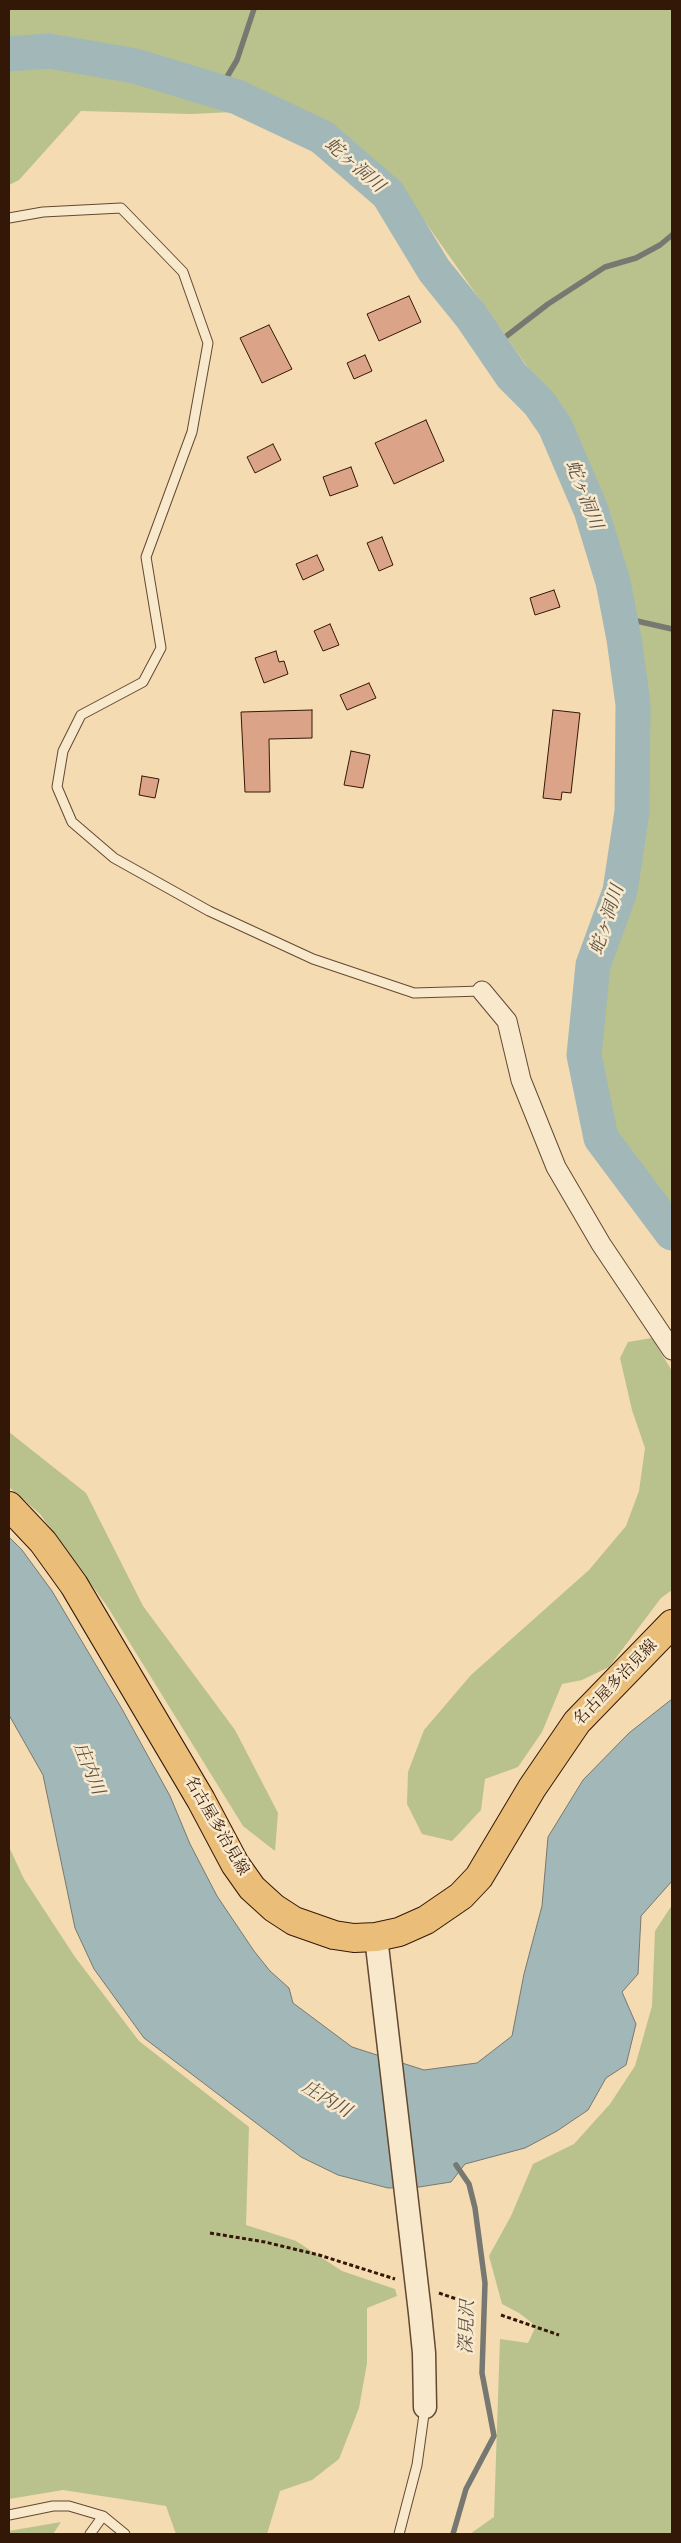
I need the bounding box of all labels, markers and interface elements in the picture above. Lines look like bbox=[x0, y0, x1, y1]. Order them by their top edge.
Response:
water label: 蛇ヶ洞川 bbox=[320, 134, 388, 198]
water label: 蛇ヶ洞川 bbox=[560, 458, 606, 532]
water label: 蛇ヶ洞川 bbox=[587, 882, 629, 958]
street label: 名古屋多治見線 bbox=[570, 1636, 662, 1730]
water label: 庄内川 bbox=[68, 1740, 108, 1798]
street label: 名古屋多治見線 bbox=[180, 1773, 252, 1879]
water label: 庄内川 bbox=[297, 2077, 355, 2123]
water label: 深見沢 bbox=[456, 2300, 480, 2354]

